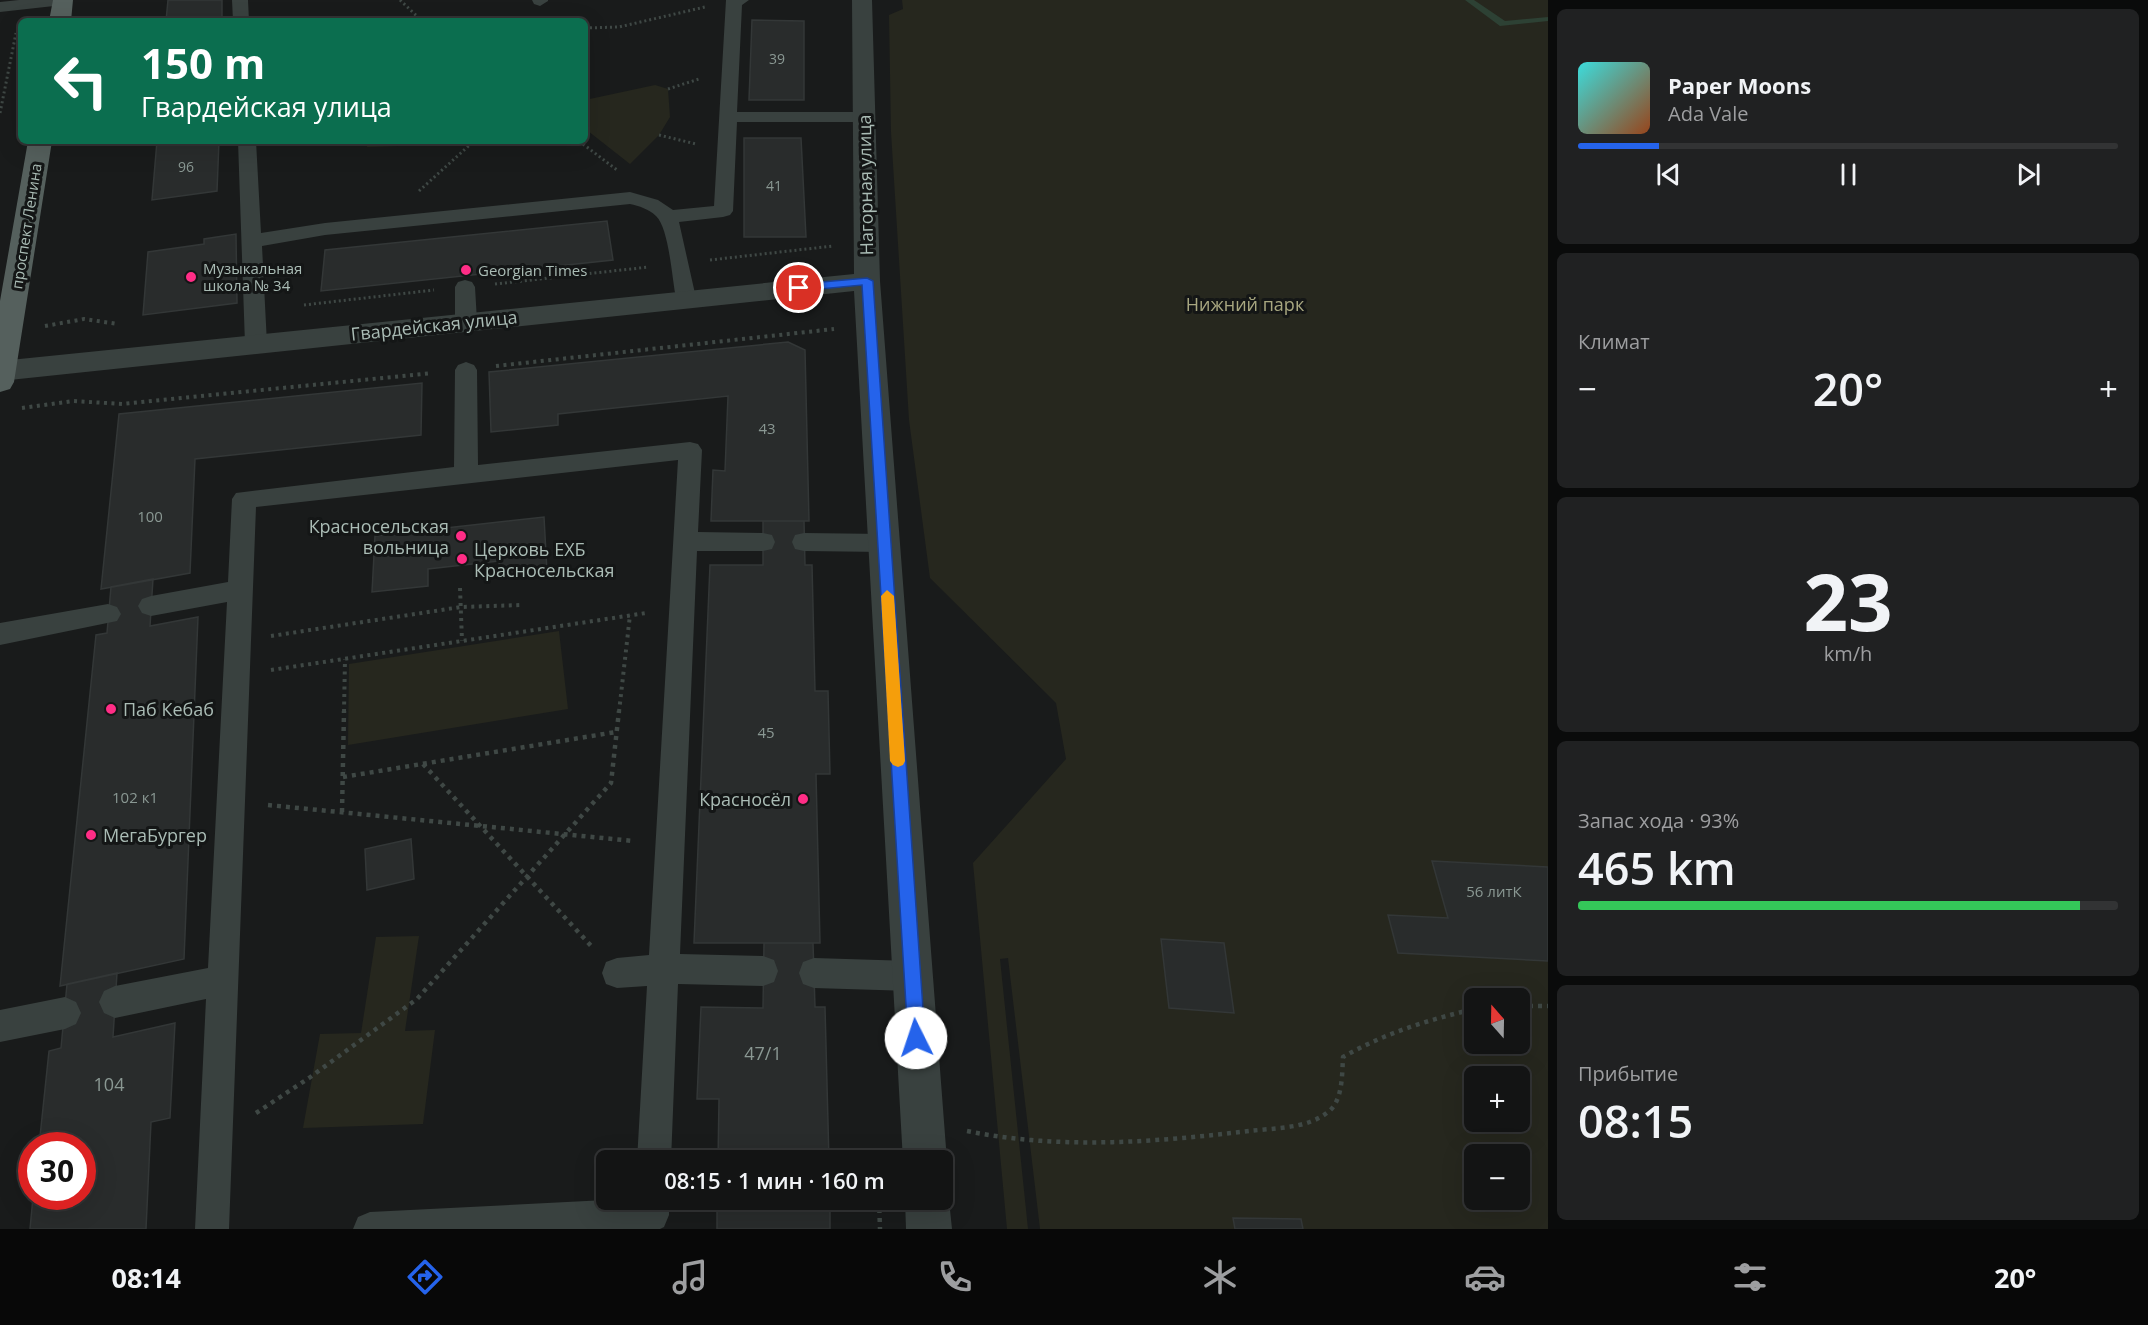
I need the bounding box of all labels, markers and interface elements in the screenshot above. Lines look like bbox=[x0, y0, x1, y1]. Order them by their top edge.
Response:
text: 150 m bbox=[141, 34, 265, 91]
icon: left bbox=[42, 42, 120, 120]
house number: 39 bbox=[769, 49, 785, 68]
text: Paper Moons bbox=[1668, 70, 1811, 100]
text: Гвардейская улица bbox=[141, 88, 392, 125]
text: Ada Vale bbox=[1668, 100, 1749, 127]
street label: Нагорная улица bbox=[852, 114, 878, 256]
house number: 96 bbox=[178, 157, 194, 176]
icon: previous bbox=[1652, 158, 1685, 191]
icon: pause bbox=[1832, 158, 1865, 191]
icon: next bbox=[2012, 158, 2045, 191]
street label: проспект Ленина bbox=[6, 162, 46, 290]
house number: 41 bbox=[766, 176, 782, 195]
place label: Музыкальная школа № 34 bbox=[203, 258, 302, 295]
place label: Georgian Times bbox=[478, 260, 587, 280]
pin bbox=[773, 262, 824, 313]
marker: Georgian Times bbox=[459, 263, 473, 277]
marker: Музыкальная школа № 34 bbox=[184, 270, 198, 284]
icon: arrive bbox=[782, 271, 815, 304]
park label: Нижний парк bbox=[1186, 292, 1305, 316]
street label: Гвардейская улица bbox=[350, 304, 518, 346]
text: Климат bbox=[1578, 328, 1650, 355]
text: 20° bbox=[1813, 358, 1883, 419]
text: − bbox=[1578, 366, 1597, 411]
text: + bbox=[2099, 366, 2118, 411]
house number: 43 bbox=[758, 418, 776, 438]
house number: 100 bbox=[137, 506, 163, 526]
place label: Красносельская вольница bbox=[309, 514, 449, 559]
marker: Красносельская вольница bbox=[454, 529, 468, 543]
place label: Церковь ЕХБ Красносельская bbox=[474, 537, 614, 582]
text: 23 bbox=[1803, 548, 1893, 654]
marker: Церковь ЕХБ Красносельская bbox=[455, 552, 469, 566]
text: km/h bbox=[1824, 640, 1872, 667]
place label: Паб Кебаб bbox=[123, 697, 214, 721]
marker: Паб Кебаб bbox=[104, 702, 118, 716]
house number: 45 bbox=[757, 722, 775, 742]
house number: 102 к1 bbox=[112, 787, 158, 807]
place label: Красносёл bbox=[699, 787, 791, 811]
marker: Красносёл bbox=[796, 792, 810, 806]
text: Запас хода · 93% bbox=[1578, 807, 1739, 834]
place label: МегаБургер bbox=[103, 823, 207, 847]
marker: МегаБургер bbox=[84, 828, 98, 842]
text: 465 km bbox=[1578, 837, 1736, 898]
house number: 56 литК bbox=[1466, 881, 1523, 901]
north arrow bbox=[1464, 988, 1530, 1054]
map controls bbox=[1464, 988, 1530, 1210]
position arrow bbox=[884, 1006, 948, 1070]
house number: 47/1 bbox=[744, 1041, 782, 1065]
text: Прибытие bbox=[1578, 1060, 1678, 1087]
button: + bbox=[1464, 1066, 1530, 1132]
house number: 104 bbox=[94, 1072, 124, 1096]
text: 08:15 bbox=[1578, 1090, 1693, 1151]
speed limit sign: 30 bbox=[18, 1132, 96, 1210]
button: − bbox=[1464, 1144, 1530, 1210]
text: 08:15 · 1 мин · 160 m bbox=[664, 1165, 885, 1195]
icon: directions bbox=[404, 1256, 446, 1298]
icon: music bbox=[669, 1256, 711, 1298]
icon: phone bbox=[934, 1256, 976, 1298]
icon: climate bbox=[1199, 1256, 1241, 1298]
icon: car bbox=[1464, 1256, 1506, 1298]
icon: filters bbox=[1729, 1256, 1771, 1298]
text: 08:14 bbox=[112, 1259, 181, 1296]
text: 20° bbox=[1994, 1259, 2036, 1296]

